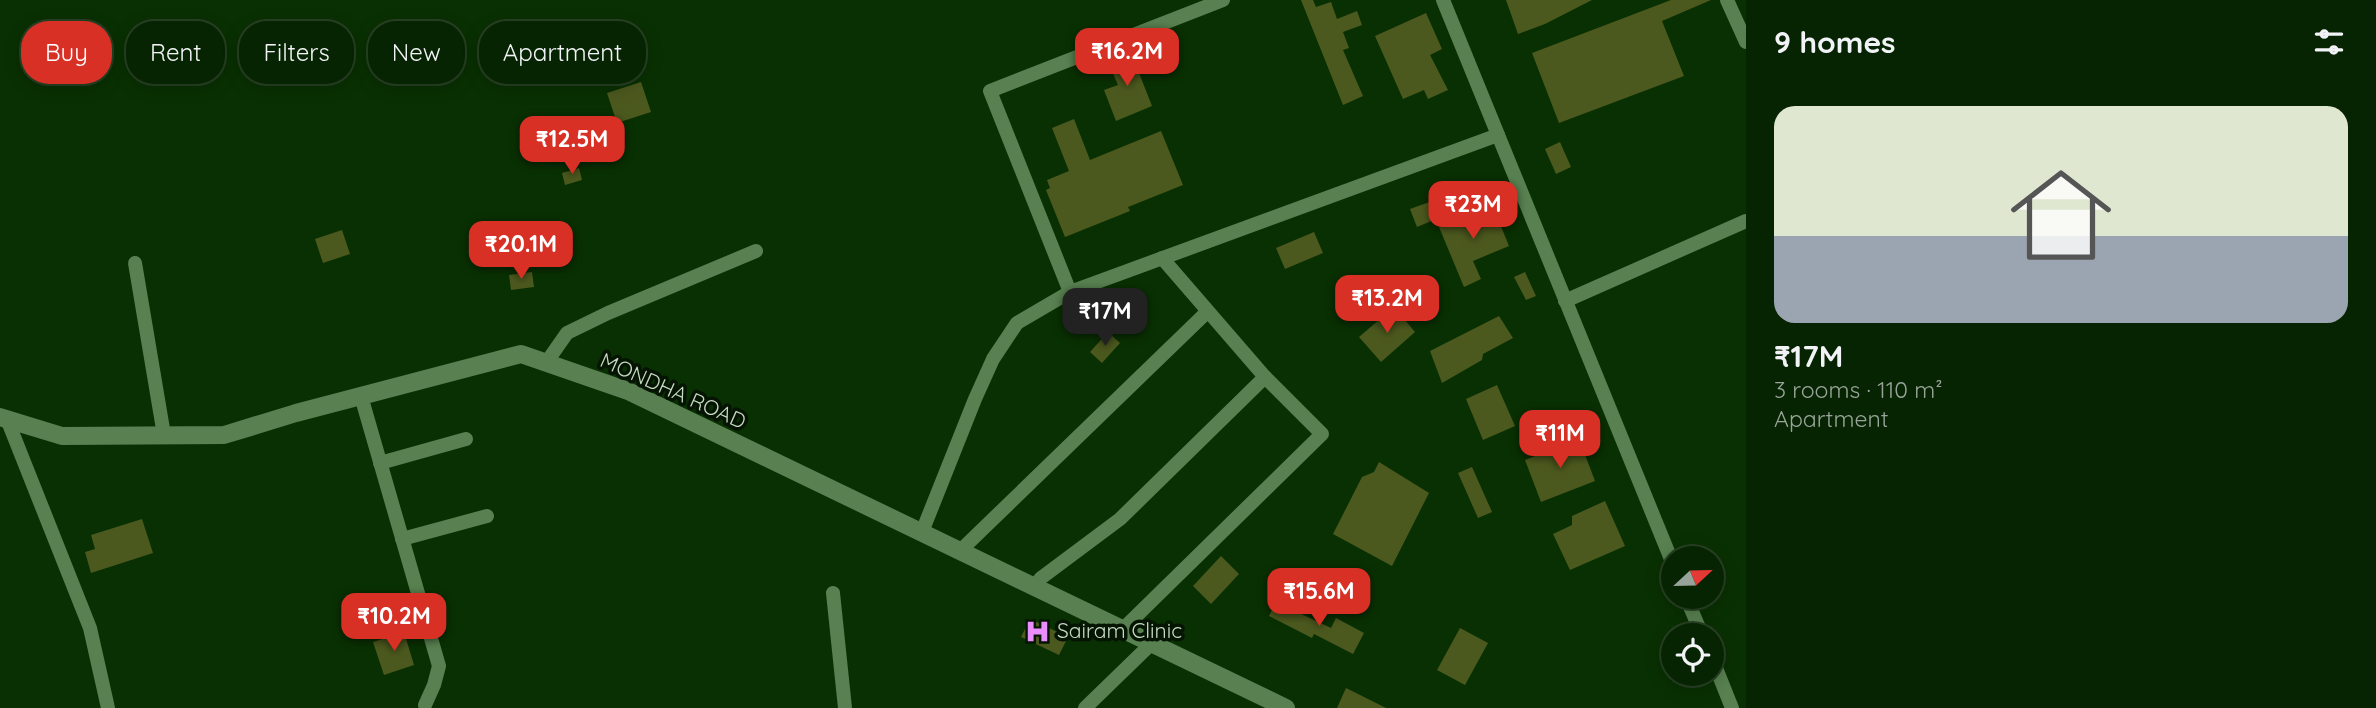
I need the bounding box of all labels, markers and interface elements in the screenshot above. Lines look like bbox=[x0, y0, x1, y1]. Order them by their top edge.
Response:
chip: Buy bbox=[21, 21, 112, 84]
chip: Rent bbox=[126, 21, 225, 84]
chip: Filters bbox=[239, 21, 354, 84]
chip: New bbox=[368, 21, 465, 84]
chip: Apartment bbox=[479, 21, 646, 84]
text: 9 homes bbox=[1774, 23, 1896, 61]
icon: filters bbox=[2310, 23, 2348, 61]
pin: ₹16.2M bbox=[1070, 28, 1184, 88]
text: ₹16.2M bbox=[1091, 36, 1163, 65]
pin: ₹12.5M bbox=[515, 116, 629, 176]
text: ₹12.5M bbox=[536, 124, 608, 153]
icon: home bbox=[1998, 152, 2124, 278]
pin: ₹23M bbox=[1432, 182, 1514, 241]
text: ₹23M bbox=[1445, 189, 1502, 218]
pin: ₹20.1M bbox=[464, 222, 578, 281]
text: ₹20.1M bbox=[485, 229, 557, 258]
pin: ₹13.2M bbox=[1330, 276, 1444, 335]
text: ₹13.2M bbox=[1351, 283, 1423, 312]
pin: ₹17M bbox=[1064, 288, 1146, 348]
text: ₹17M bbox=[1078, 296, 1132, 325]
text: ₹17M bbox=[1774, 337, 1843, 375]
street label: MONDHA ROAD bbox=[596, 346, 750, 434]
text: 3 rooms · 110 m² bbox=[1774, 375, 1943, 404]
text: Apartment bbox=[1774, 404, 1888, 433]
pin: ₹11M bbox=[1519, 410, 1601, 470]
text: ₹11M bbox=[1535, 418, 1585, 447]
north arrow bbox=[1661, 546, 1724, 609]
map controls bbox=[1661, 546, 1724, 686]
pin: ₹15.6M bbox=[1262, 568, 1376, 628]
text: ₹15.6M bbox=[1283, 576, 1355, 605]
pin: ₹10.2M bbox=[337, 594, 451, 653]
text: ₹10.2M bbox=[357, 601, 431, 630]
hospital icon: Sairam Clinic bbox=[1023, 617, 1051, 645]
place label: Sairam Clinic bbox=[1057, 617, 1182, 643]
button: locate bbox=[1661, 623, 1724, 686]

